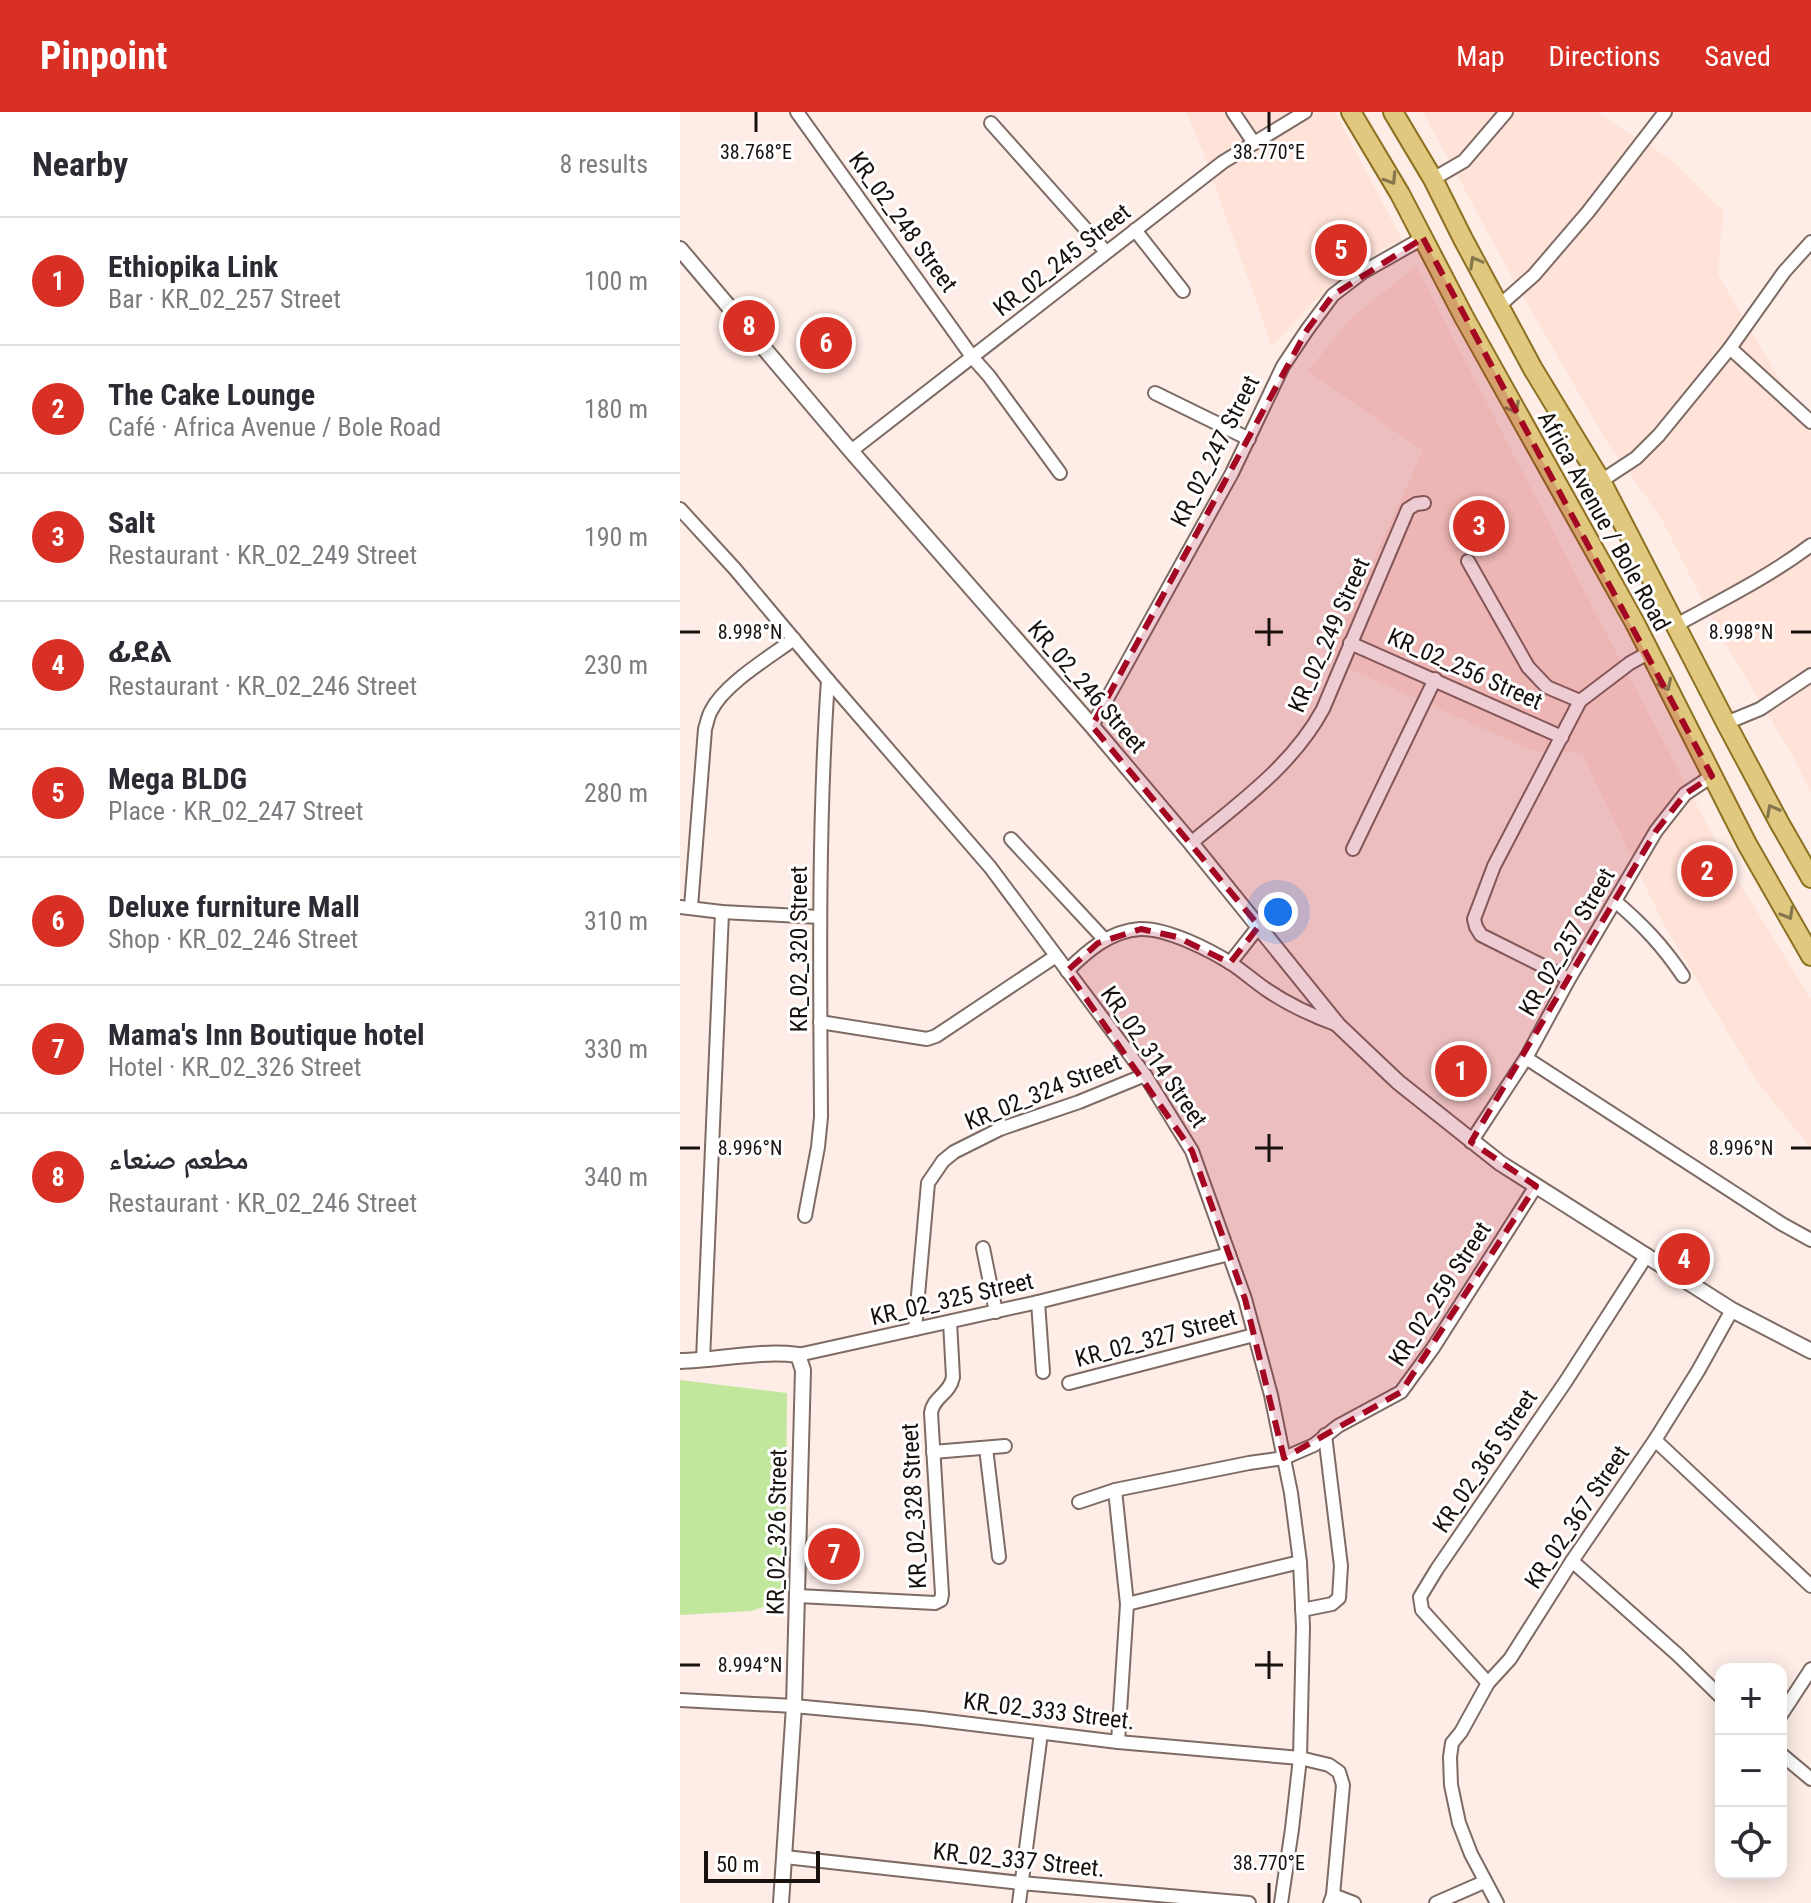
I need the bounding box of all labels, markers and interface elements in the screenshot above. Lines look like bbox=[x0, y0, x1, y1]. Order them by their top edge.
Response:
text: Pinpoint bbox=[40, 34, 168, 78]
text: Map bbox=[1456, 40, 1505, 73]
text: Directions bbox=[1549, 40, 1660, 73]
text: Saved bbox=[1704, 40, 1771, 73]
text: 38.768°E bbox=[720, 140, 792, 164]
text: 38.770°E bbox=[1233, 140, 1305, 164]
text: Nearby bbox=[32, 144, 128, 184]
street label: KR_02_248 Street bbox=[843, 147, 963, 297]
text: 8 results bbox=[559, 149, 648, 179]
one-way arrow bbox=[1381, 170, 1397, 185]
street label: KR_02_245 Street bbox=[988, 198, 1136, 322]
pin: 5 bbox=[1315, 220, 1367, 280]
text: Ethiopika Link bbox=[108, 249, 278, 284]
one-way arrow bbox=[1470, 256, 1485, 270]
text: 1 bbox=[51, 266, 65, 296]
text: 100 m bbox=[584, 266, 648, 296]
text: Bar · KR_02_257 Street bbox=[108, 284, 341, 314]
pin: 8 bbox=[723, 296, 775, 356]
pin: 6 bbox=[800, 313, 852, 373]
street label: KR_02_247 Street bbox=[1165, 371, 1265, 531]
text: The Cake Lounge bbox=[108, 377, 315, 412]
text: 2 bbox=[51, 394, 65, 424]
text: 180 m bbox=[584, 394, 648, 424]
one-way arrow bbox=[1504, 399, 1520, 414]
street label: Africa Avenue / Bole Road bbox=[1532, 406, 1676, 636]
text: Café · Africa Avenue / Bole Road bbox=[108, 412, 441, 442]
pin: 3 bbox=[1453, 496, 1505, 556]
text: Salt bbox=[108, 505, 155, 540]
text: 3 bbox=[51, 522, 65, 552]
text: 190 m bbox=[584, 522, 648, 552]
text: Restaurant · KR_02_249 Street bbox=[108, 540, 417, 570]
street label: KR_02_249 Street bbox=[1282, 553, 1376, 717]
street label: KR_02_246 Street bbox=[1022, 615, 1152, 759]
text: 8.998°N bbox=[718, 620, 782, 644]
text: 8.998°N bbox=[1709, 620, 1773, 644]
street label: KR_02_256 Street bbox=[1383, 622, 1547, 716]
text: ፊደል bbox=[108, 634, 172, 669]
text: 4 bbox=[51, 650, 65, 680]
text: 230 m bbox=[584, 650, 648, 680]
text: Restaurant · KR_02_246 Street bbox=[108, 671, 417, 701]
one-way arrow bbox=[1656, 676, 1672, 691]
text: Mega BLDG bbox=[108, 761, 247, 796]
text: 5 bbox=[51, 778, 65, 808]
text: 280 m bbox=[584, 778, 648, 808]
text: Place · KR_02_247 Street bbox=[108, 796, 363, 826]
one-way arrow bbox=[1767, 804, 1782, 819]
pin: 2 bbox=[1681, 841, 1733, 901]
street label: KR_02_257 Street bbox=[1513, 863, 1621, 1021]
street label: KR_02_320 Street bbox=[785, 866, 813, 1032]
text: Deluxe furniture Mall bbox=[108, 889, 360, 924]
your location bbox=[1258, 892, 1298, 932]
text: 6 bbox=[51, 906, 65, 936]
text: 310 m bbox=[584, 906, 648, 936]
one-way arrow bbox=[1778, 906, 1794, 920]
text: Shop · KR_02_246 Street bbox=[108, 924, 358, 954]
street label: KR_02_314 Street bbox=[1095, 981, 1213, 1133]
text: Mama's Inn Boutique hotel bbox=[108, 1017, 425, 1052]
text: 7 bbox=[51, 1034, 65, 1064]
text: 330 m bbox=[584, 1034, 648, 1064]
pin: 1 bbox=[1435, 1041, 1487, 1101]
street label: KR_02_324 Street bbox=[961, 1048, 1125, 1136]
text: Hotel · KR_02_326 Street bbox=[108, 1052, 361, 1082]
text: 8.996°N bbox=[718, 1136, 782, 1160]
text: 8.996°N bbox=[1709, 1136, 1773, 1160]
text: مطعم صنعاء bbox=[108, 1141, 249, 1176]
text: 8 bbox=[51, 1162, 65, 1192]
text: 340 m bbox=[584, 1162, 648, 1192]
text: Restaurant · KR_02_246 Street bbox=[108, 1188, 417, 1218]
street label: KR_02_259 Street bbox=[1383, 1217, 1497, 1371]
pin: 4 bbox=[1658, 1229, 1710, 1289]
street label: KR_02_325 Street bbox=[868, 1267, 1036, 1331]
street label: KR_02_327 Street bbox=[1072, 1303, 1240, 1373]
street label: KR_02_365 Street bbox=[1427, 1384, 1543, 1538]
street label: KR_02_328 Street bbox=[896, 1422, 932, 1590]
street label: KR_02_367 Street bbox=[1519, 1440, 1635, 1594]
street label: KR_02_326 Street bbox=[762, 1449, 792, 1615]
pin: 7 bbox=[808, 1524, 860, 1584]
text: 8.994°N bbox=[718, 1653, 782, 1677]
map controls bbox=[1715, 1663, 1787, 1879]
button: + bbox=[1715, 1663, 1787, 1735]
street label: KR_02_333 Street. bbox=[962, 1687, 1136, 1735]
button: − bbox=[1715, 1735, 1787, 1807]
button: locate bbox=[1715, 1807, 1787, 1879]
street label: KR_02_337 Street. bbox=[932, 1837, 1106, 1883]
scale bar bbox=[704, 1847, 820, 1883]
text: 38.770°E bbox=[1233, 1851, 1305, 1875]
text: 50 m bbox=[716, 1852, 759, 1877]

